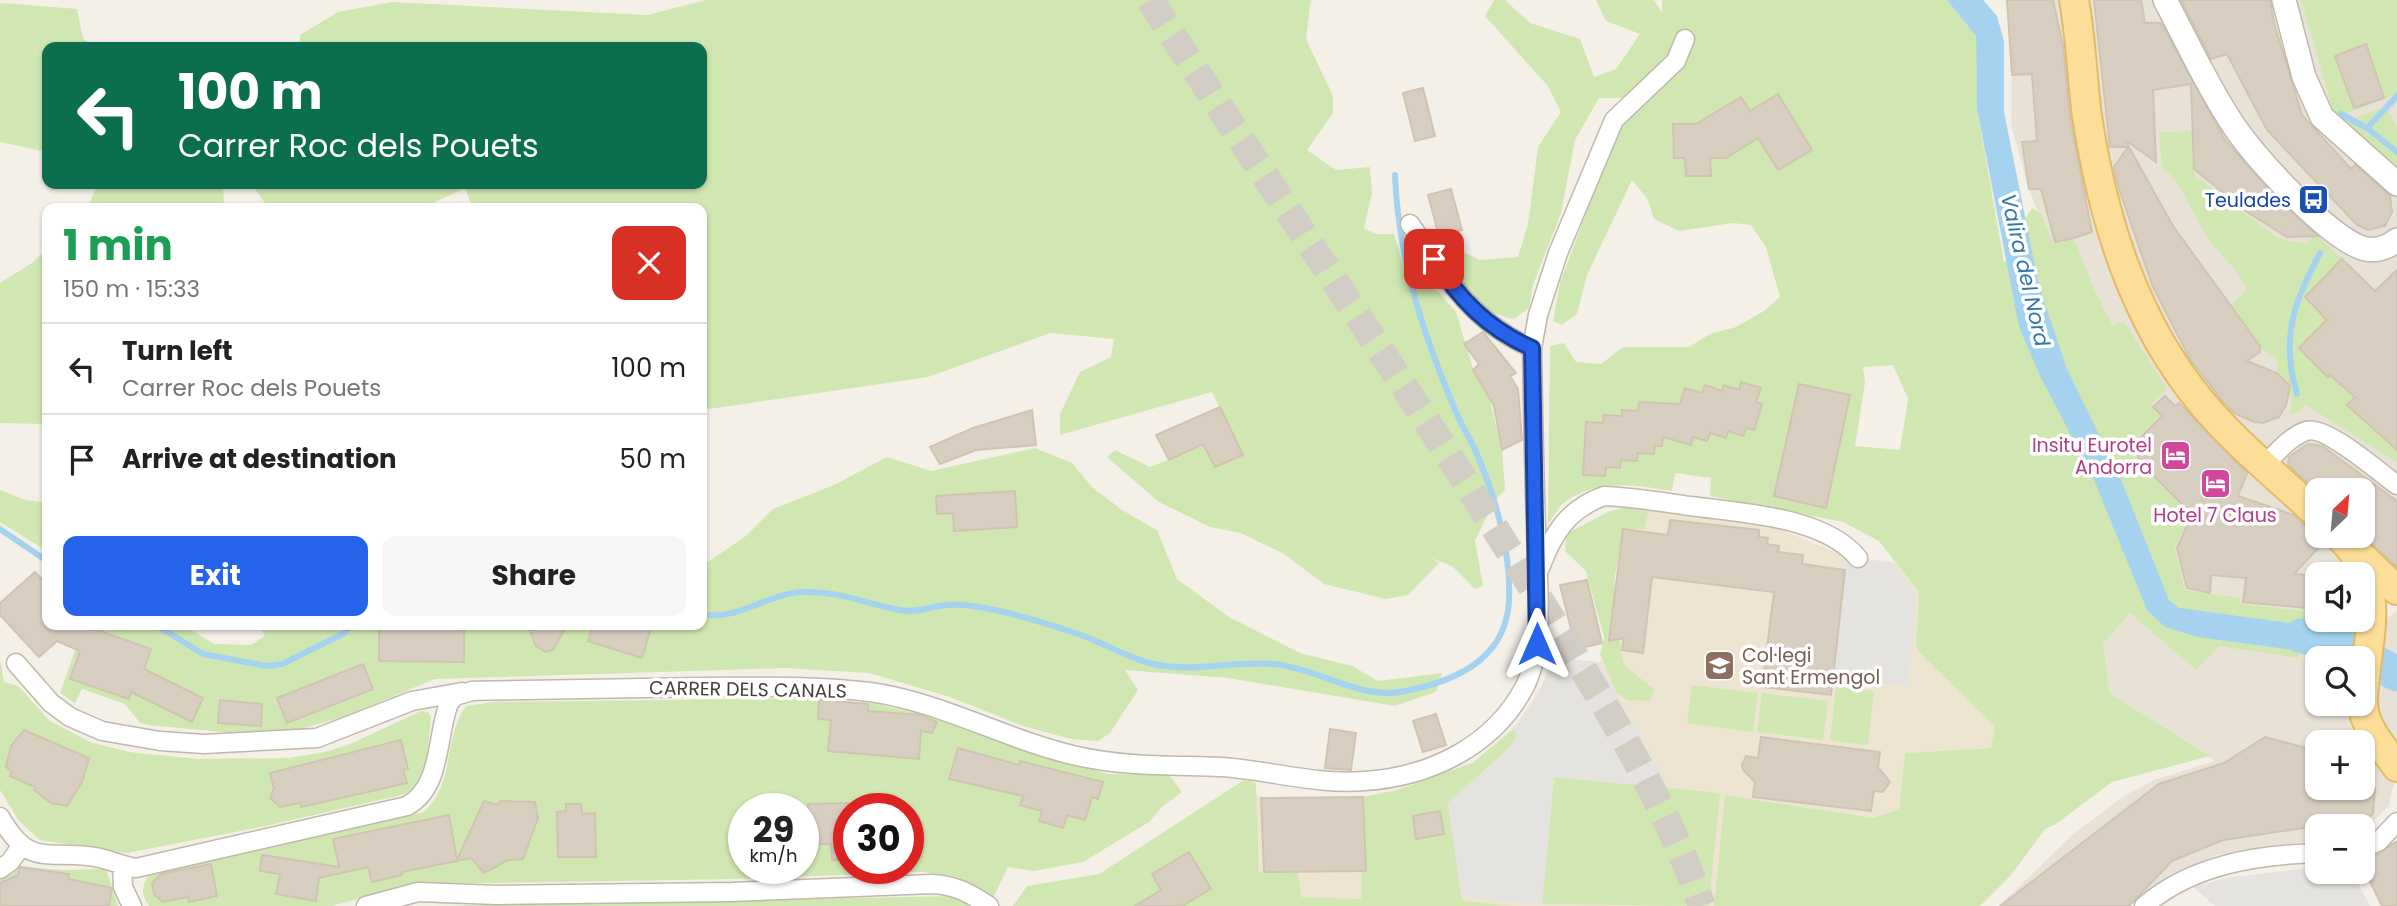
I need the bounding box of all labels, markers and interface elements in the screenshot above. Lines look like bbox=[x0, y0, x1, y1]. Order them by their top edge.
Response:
text: 100 m bbox=[178, 58, 323, 126]
icon: left bbox=[63, 70, 154, 161]
text: Carrer Roc dels Pouets bbox=[178, 123, 539, 168]
bus stop icon: Teulades bbox=[2297, 183, 2331, 217]
place label: Teulades bbox=[2205, 187, 2291, 214]
water label: Valira del Nord bbox=[1994, 191, 2057, 350]
text: 1 min bbox=[63, 216, 173, 275]
button: close bbox=[612, 226, 686, 300]
pin bbox=[1404, 229, 1464, 289]
icon: arrive bbox=[1415, 240, 1453, 278]
text: 150 m · 15:33 bbox=[63, 273, 200, 305]
text: Turn left bbox=[122, 333, 233, 369]
icon: left bbox=[63, 350, 101, 388]
text: 100 m bbox=[611, 350, 686, 386]
text: Carrer Roc dels Pouets bbox=[122, 372, 381, 404]
place label: Insitu Eurotel Andorra bbox=[2032, 432, 2152, 481]
hotel icon: Insitu Eurotel Andorra bbox=[2158, 439, 2192, 473]
icon: arrive bbox=[63, 441, 101, 479]
text: Arrive at destination bbox=[122, 441, 397, 477]
text: 50 m bbox=[620, 441, 686, 477]
hotel icon: Hotel 7 Claus bbox=[2198, 467, 2232, 501]
north arrow bbox=[2305, 478, 2375, 548]
map controls bbox=[2305, 478, 2375, 884]
place label: Hotel 7 Claus bbox=[2153, 502, 2277, 529]
button: Exit bbox=[63, 536, 368, 616]
button: Share bbox=[382, 536, 686, 616]
button: sound bbox=[2305, 562, 2375, 632]
position arrow bbox=[1500, 607, 1574, 681]
place label: Col·legi Sant Ermengol bbox=[1742, 642, 1880, 691]
button: search bbox=[2305, 646, 2375, 716]
school or university icon: Col·legi Sant Ermengol bbox=[1702, 649, 1736, 683]
street label: CARRER DELS CANALS bbox=[649, 674, 847, 705]
button: + bbox=[2305, 730, 2375, 800]
speed limit sign: 30 bbox=[833, 793, 924, 884]
text: 29 bbox=[753, 805, 794, 854]
button: − bbox=[2305, 814, 2375, 884]
text: km/h bbox=[750, 843, 797, 868]

